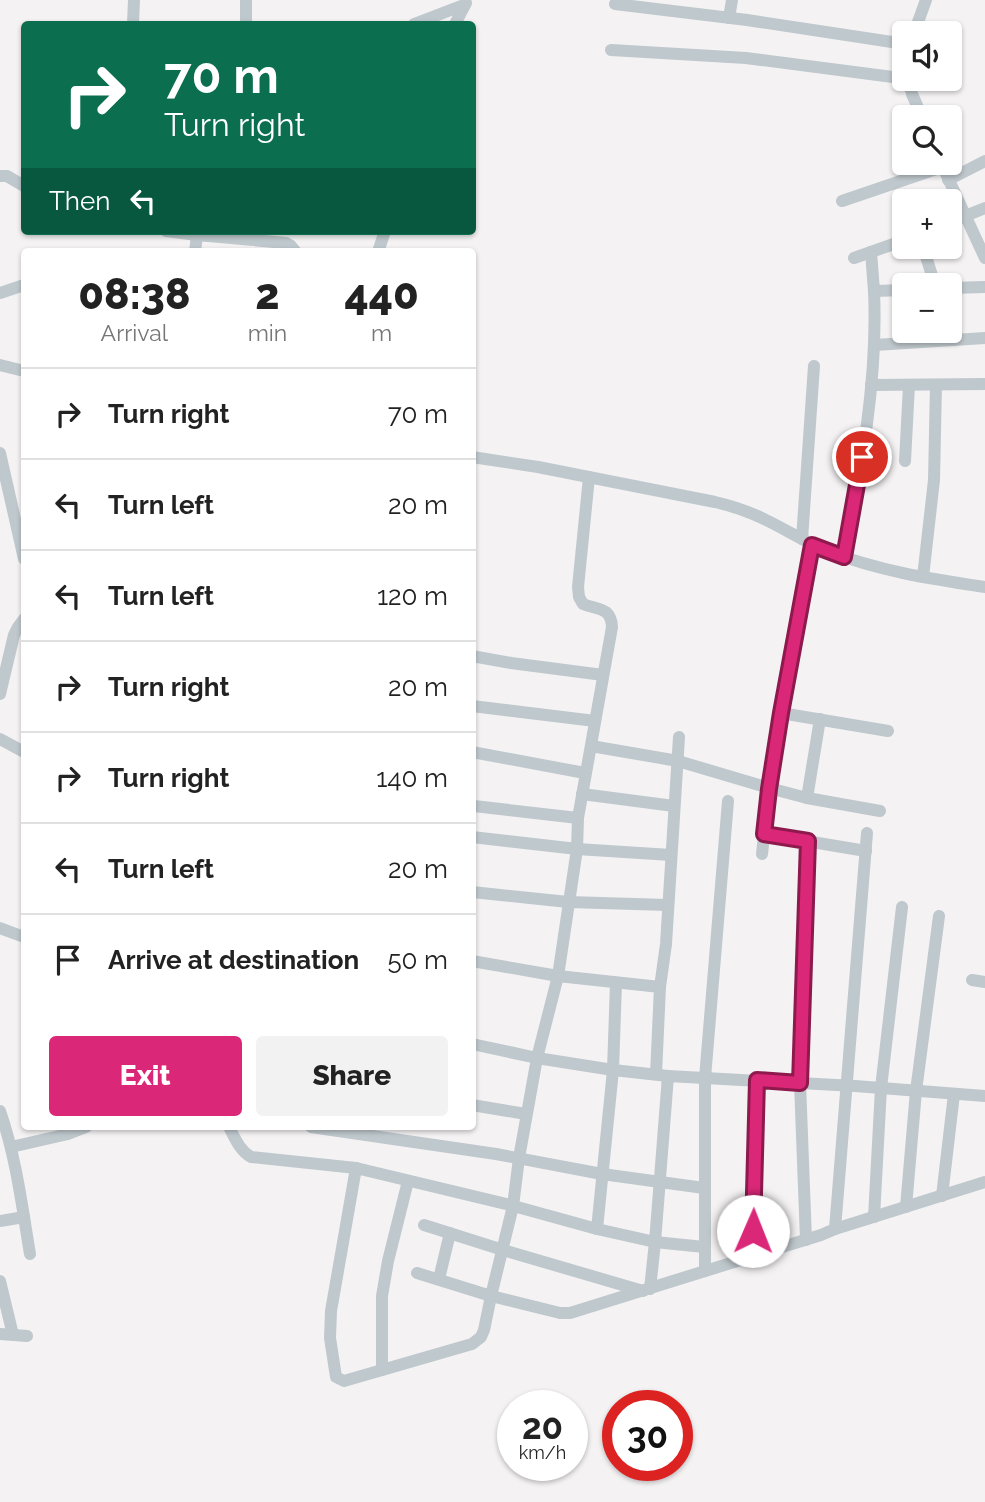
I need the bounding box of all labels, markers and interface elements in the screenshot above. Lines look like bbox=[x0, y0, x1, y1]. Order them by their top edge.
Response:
map controls bbox=[892, 21, 962, 343]
button: sound bbox=[892, 21, 962, 91]
text: 70 m bbox=[164, 47, 279, 104]
icon: right bbox=[49, 49, 140, 140]
button: search bbox=[892, 105, 962, 175]
text: Turn right bbox=[164, 106, 305, 143]
icon: left bbox=[124, 182, 162, 220]
text: Then bbox=[49, 186, 110, 216]
button: + bbox=[892, 189, 962, 259]
text: 08:38 bbox=[78, 270, 190, 319]
text: 2 bbox=[255, 270, 280, 319]
text: 440 bbox=[344, 270, 419, 319]
button: − bbox=[892, 273, 962, 343]
text: Arrival bbox=[101, 319, 168, 346]
text: min bbox=[248, 319, 287, 346]
text: m bbox=[371, 319, 392, 346]
icon: right bbox=[49, 395, 87, 433]
text: Turn right bbox=[108, 399, 229, 429]
text: 70 m bbox=[388, 399, 448, 429]
pin bbox=[832, 427, 892, 487]
icon: arrive bbox=[843, 438, 881, 476]
icon: left bbox=[49, 486, 87, 524]
text: Turn left bbox=[108, 490, 214, 520]
text: 20 m bbox=[388, 490, 448, 520]
icon: left bbox=[49, 577, 87, 615]
text: Turn left bbox=[108, 581, 214, 611]
text: 120 m bbox=[377, 581, 448, 611]
icon: right bbox=[49, 668, 87, 706]
text: Turn right bbox=[108, 672, 229, 702]
text: 20 m bbox=[388, 672, 448, 702]
icon: right bbox=[49, 759, 87, 797]
text: Turn right bbox=[108, 763, 229, 793]
text: 140 m bbox=[376, 763, 448, 793]
icon: left bbox=[49, 850, 87, 888]
text: Turn left bbox=[108, 854, 214, 884]
text: 20 m bbox=[388, 854, 448, 884]
icon: arrive bbox=[49, 941, 87, 979]
text: Arrive at destination bbox=[108, 945, 359, 975]
text: 50 m bbox=[387, 945, 448, 975]
button: Exit bbox=[49, 1036, 242, 1116]
button: Share bbox=[256, 1036, 448, 1116]
position arrow bbox=[716, 1194, 790, 1268]
speed limit sign: 30 bbox=[602, 1390, 693, 1481]
text: 20 bbox=[522, 1406, 563, 1447]
text: km/h bbox=[519, 1442, 566, 1463]

